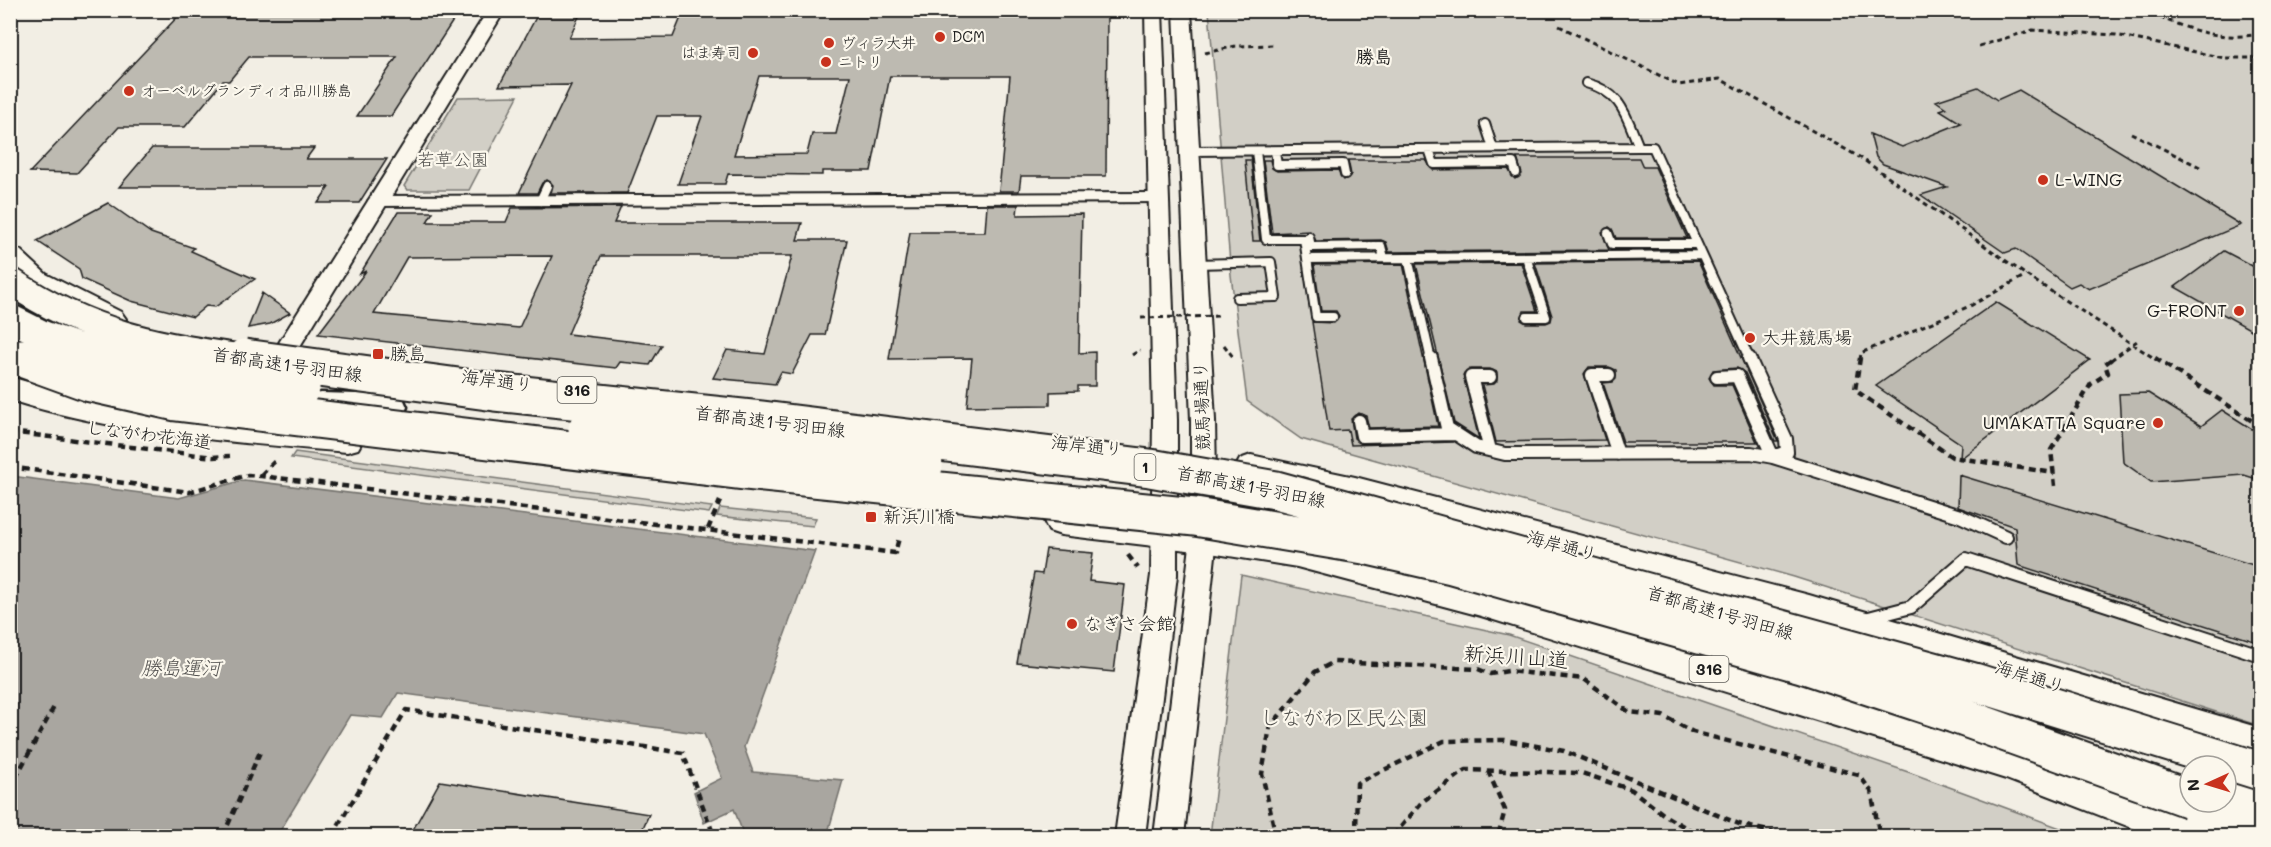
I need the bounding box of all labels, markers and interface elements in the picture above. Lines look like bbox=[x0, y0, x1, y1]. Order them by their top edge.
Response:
place label: DCM bbox=[952, 26, 985, 46]
marker: DCM bbox=[933, 30, 947, 44]
place label: ヴィラ大井 bbox=[841, 32, 916, 52]
marker: ヴィラ大井 bbox=[822, 36, 836, 50]
place label: はま寿司 bbox=[681, 42, 741, 62]
district label: 勝島 bbox=[1356, 44, 1392, 68]
marker: はま寿司 bbox=[746, 46, 760, 60]
place label: ニトリ bbox=[838, 51, 883, 71]
marker: ニトリ bbox=[819, 55, 833, 69]
place label: オーベルグランディオ品川勝島 bbox=[141, 80, 352, 100]
marker: オーベルグランディオ品川勝島 bbox=[122, 84, 136, 98]
park label: 若草公園 bbox=[417, 147, 489, 171]
place label: L-WING bbox=[2055, 167, 2122, 191]
marker: L-WING bbox=[2036, 173, 2050, 187]
place label: G-FRONT bbox=[2147, 298, 2227, 322]
marker: G-FRONT bbox=[2232, 304, 2246, 318]
place label: 大井競馬場 bbox=[1762, 325, 1852, 349]
marker: 大井競馬場 bbox=[1743, 331, 1757, 345]
place label: 勝島 bbox=[390, 341, 426, 365]
street label: 首都高速1号羽田線 bbox=[210, 342, 364, 386]
marker: 勝島 bbox=[371, 347, 385, 361]
street label: 競馬場通り bbox=[1187, 361, 1215, 451]
street label: 海岸通り bbox=[460, 364, 534, 396]
road number: 316 bbox=[558, 377, 596, 403]
street label: 首都高速1号羽田線 bbox=[693, 400, 847, 442]
place label: UMAKATTA Square bbox=[1983, 410, 2146, 434]
street label: しながわ花海道 bbox=[85, 414, 213, 454]
marker: UMAKATTA Square bbox=[2151, 416, 2165, 430]
street label: 海岸通り bbox=[1050, 429, 1124, 461]
road number: 1 bbox=[1134, 454, 1156, 480]
street label: 首都高速1号羽田線 bbox=[1174, 460, 1328, 512]
place label: 新浜川橋 bbox=[883, 504, 955, 528]
marker: 新浜川橋 bbox=[864, 510, 878, 524]
street label: 海岸通り bbox=[1524, 524, 1600, 566]
street label: 首都高速1号羽田線 bbox=[1644, 580, 1797, 645]
place label: なぎさ会館 bbox=[1084, 611, 1174, 635]
marker: なぎさ会館 bbox=[1065, 617, 1079, 631]
street label: 新浜川山道 bbox=[1463, 638, 1569, 673]
water label: 勝島運河 bbox=[141, 654, 224, 680]
street label: 海岸通り bbox=[1992, 654, 2068, 698]
road number: 316 bbox=[1690, 656, 1728, 682]
park label: しながわ区民公園 bbox=[1260, 703, 1428, 730]
north arrow bbox=[2178, 754, 2238, 814]
text: N bbox=[2182, 778, 2203, 792]

